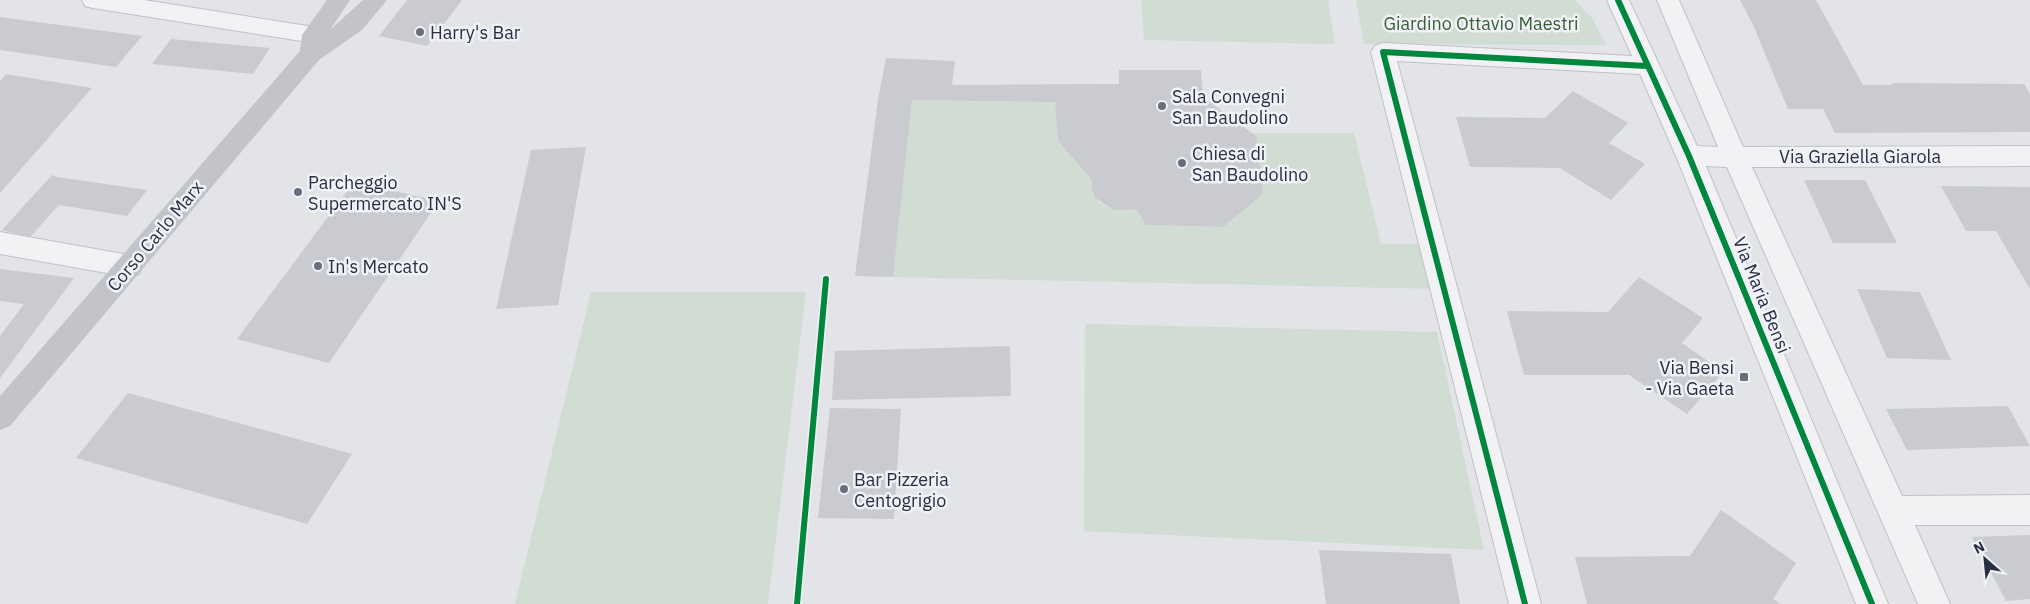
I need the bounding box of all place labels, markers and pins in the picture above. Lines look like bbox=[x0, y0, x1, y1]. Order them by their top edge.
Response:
place label: Harry's Bar bbox=[430, 21, 521, 44]
marker: Harry's Bar bbox=[414, 26, 426, 38]
place label: Sala Convegni San Baudolino bbox=[1172, 85, 1288, 129]
marker: Sala Convegni San Baudolino bbox=[1156, 100, 1168, 112]
place label: Chiesa di San Baudolino bbox=[1192, 142, 1308, 186]
marker: Chiesa di San Baudolino bbox=[1176, 157, 1188, 169]
place label: Parcheggio Supermercato IN'S bbox=[308, 171, 462, 215]
marker: Parcheggio Supermercato IN'S bbox=[292, 186, 304, 198]
place label: In's Mercato bbox=[328, 255, 429, 278]
marker: In's Mercato bbox=[312, 260, 324, 272]
place label: Via Bensi - Via Gaeta bbox=[1645, 356, 1734, 400]
marker: Via Bensi - Via Gaeta bbox=[1738, 371, 1750, 383]
place label: Bar Pizzeria Centogrigio bbox=[854, 468, 949, 512]
marker: Bar Pizzeria Centogrigio bbox=[838, 483, 850, 495]

